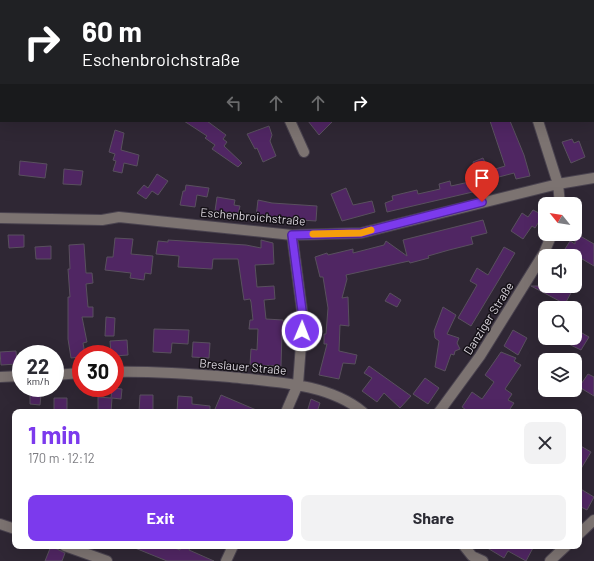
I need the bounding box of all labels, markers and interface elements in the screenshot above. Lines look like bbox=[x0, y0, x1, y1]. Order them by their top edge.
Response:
text: 60 m bbox=[82, 14, 142, 48]
icon: right bbox=[16, 16, 68, 68]
text: Eschenbroichstraße bbox=[82, 48, 240, 70]
icon: left bbox=[223, 92, 245, 114]
icon: ahead bbox=[265, 92, 287, 114]
icon: ahead bbox=[307, 92, 329, 114]
icon: right bbox=[349, 92, 371, 114]
pin bbox=[465, 161, 499, 202]
icon: arrive bbox=[471, 167, 493, 189]
north arrow bbox=[538, 197, 582, 241]
map controls bbox=[538, 197, 582, 397]
street label: Eschenbroichstraße bbox=[200, 204, 306, 228]
button: sound bbox=[538, 249, 582, 293]
street label: Danziger Straße bbox=[460, 279, 516, 357]
button: search bbox=[538, 301, 582, 345]
position arrow bbox=[281, 310, 323, 352]
speed limit sign: 30 bbox=[72, 345, 124, 397]
button: layers bbox=[538, 353, 582, 397]
text: 22 bbox=[27, 354, 49, 378]
street label: Breslauer Straße bbox=[199, 355, 287, 377]
text: km/h bbox=[27, 375, 49, 387]
text: 1 min bbox=[28, 420, 81, 449]
button: close bbox=[524, 422, 566, 464]
text: 170 m · 12:12 bbox=[28, 450, 95, 466]
button: Exit bbox=[28, 495, 293, 541]
button: Share bbox=[301, 495, 566, 541]

